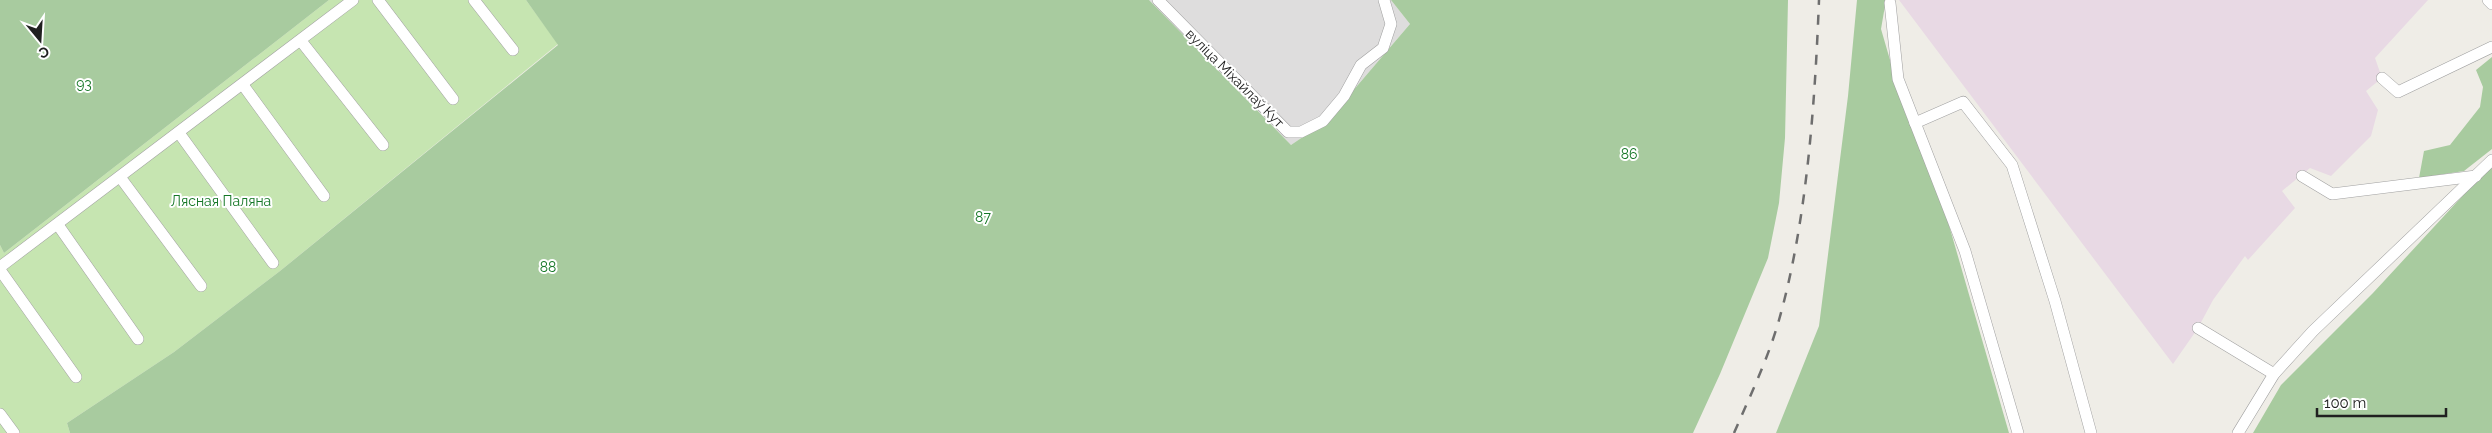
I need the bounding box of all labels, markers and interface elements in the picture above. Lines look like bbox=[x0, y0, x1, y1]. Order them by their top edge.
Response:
north arrow bbox=[15, 15, 65, 65]
street label: вуліца Міхайлаў Кут bbox=[1183, 26, 1288, 131]
text: С bbox=[37, 43, 51, 62]
park label: 93 bbox=[76, 76, 92, 92]
park label: 86 bbox=[1621, 146, 1637, 162]
park label: Лясная Паляна bbox=[171, 193, 271, 209]
park label: 87 bbox=[975, 209, 991, 225]
park label: 88 bbox=[540, 259, 556, 275]
scale bar bbox=[2317, 386, 2446, 418]
text: 100 m bbox=[2324, 394, 2366, 412]

